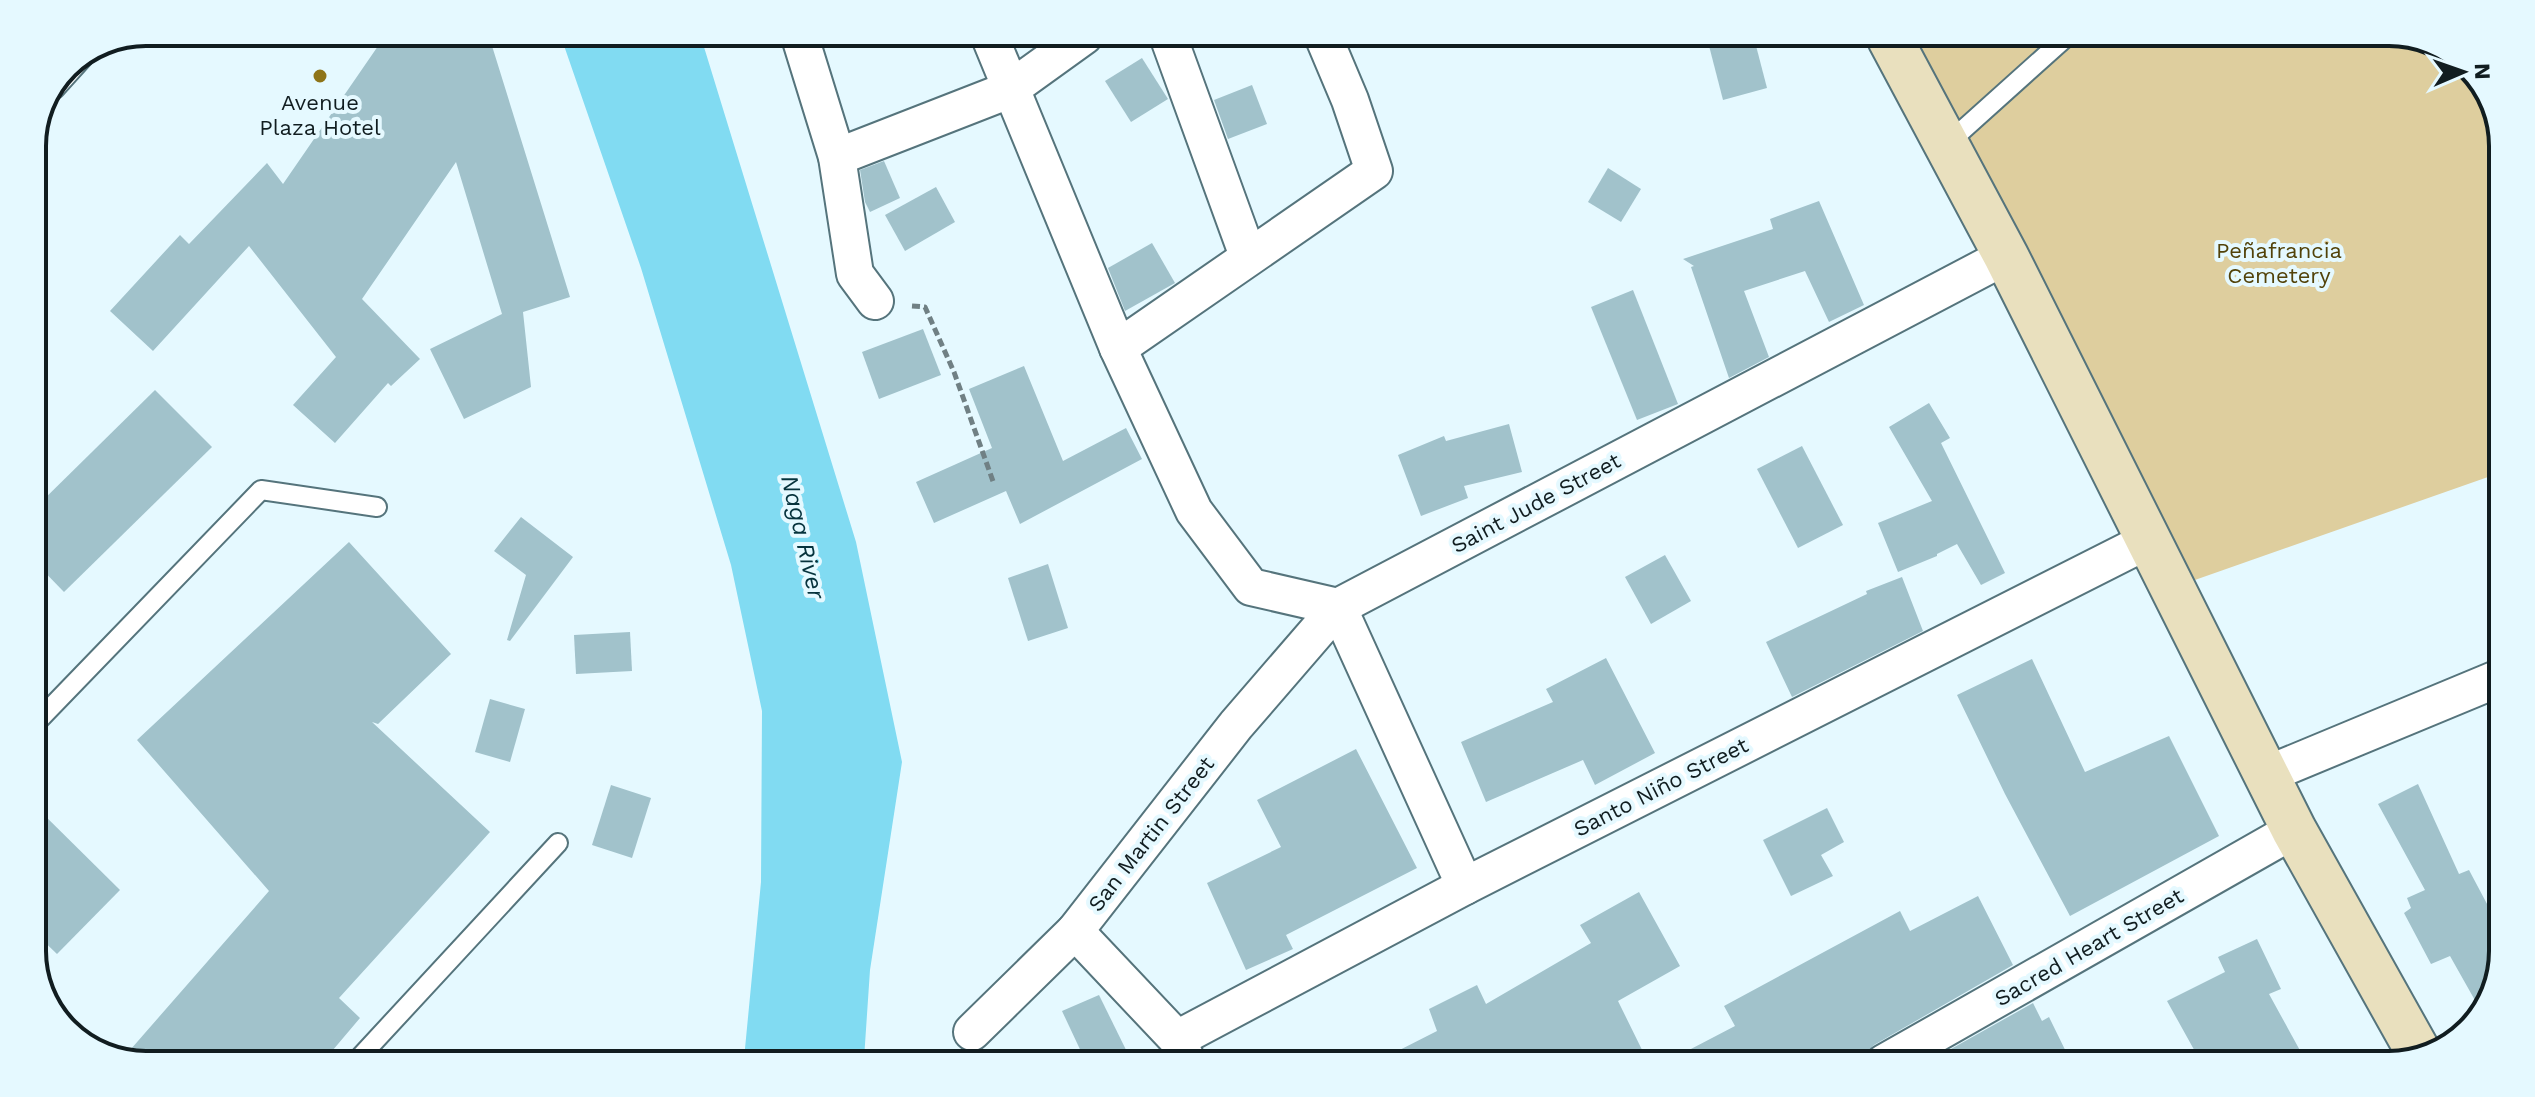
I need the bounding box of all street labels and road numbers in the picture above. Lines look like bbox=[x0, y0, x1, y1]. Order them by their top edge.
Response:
street label: Saint Jude Street bbox=[1447, 448, 1625, 558]
street label: Santo Niño Street bbox=[1570, 732, 1752, 842]
street label: San Martin Street bbox=[1083, 752, 1219, 916]
street label: Sacred Heart Street bbox=[1990, 883, 2188, 1011]

